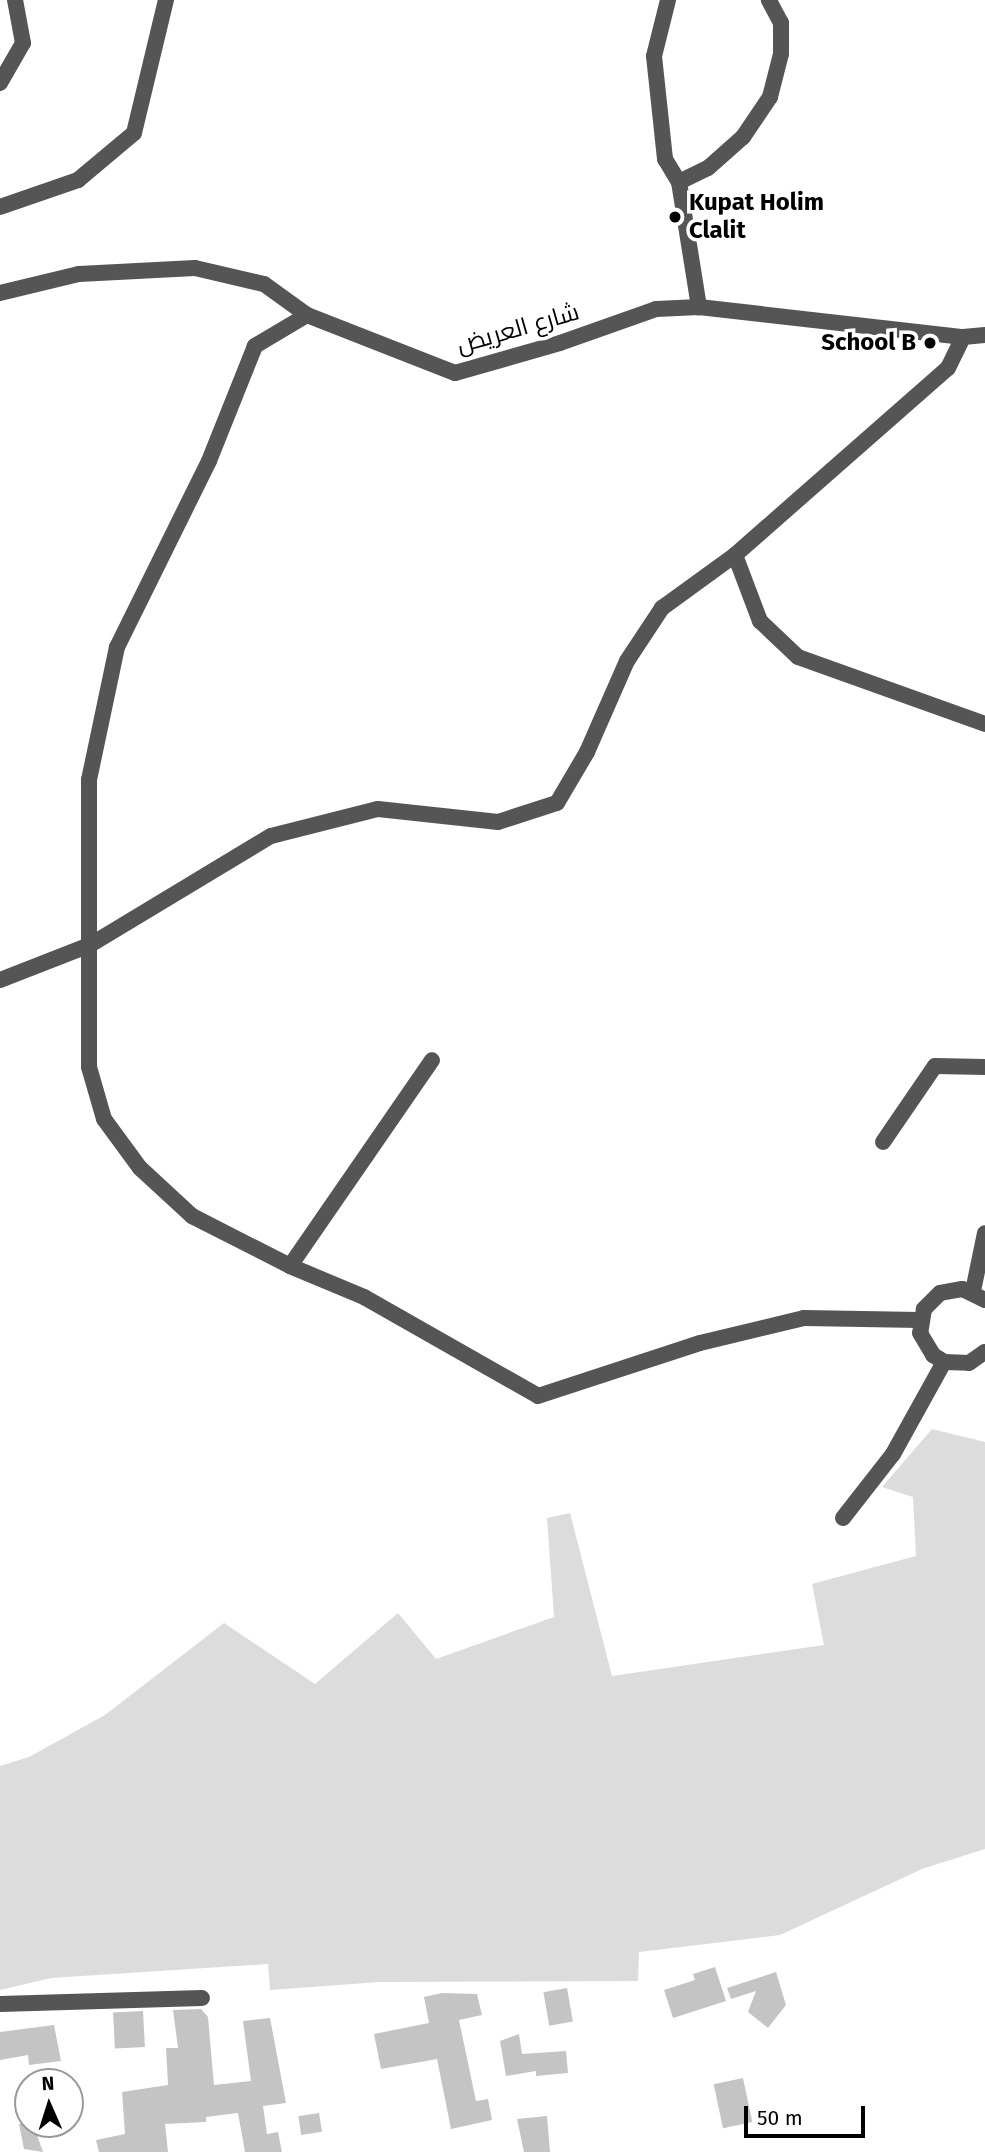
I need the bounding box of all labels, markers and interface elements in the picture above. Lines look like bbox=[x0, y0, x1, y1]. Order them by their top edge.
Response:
place label: Kupat Holim Clalit bbox=[689, 189, 824, 245]
marker: Kupat Holim Clalit bbox=[667, 209, 683, 225]
street label: شارع العريض bbox=[453, 298, 583, 360]
place label: School B bbox=[821, 329, 916, 357]
marker: School B bbox=[922, 335, 938, 351]
north arrow bbox=[14, 2068, 84, 2138]
text: N bbox=[41, 2072, 55, 2095]
scale bar bbox=[747, 2092, 868, 2136]
text: 50 m bbox=[757, 2105, 803, 2131]

